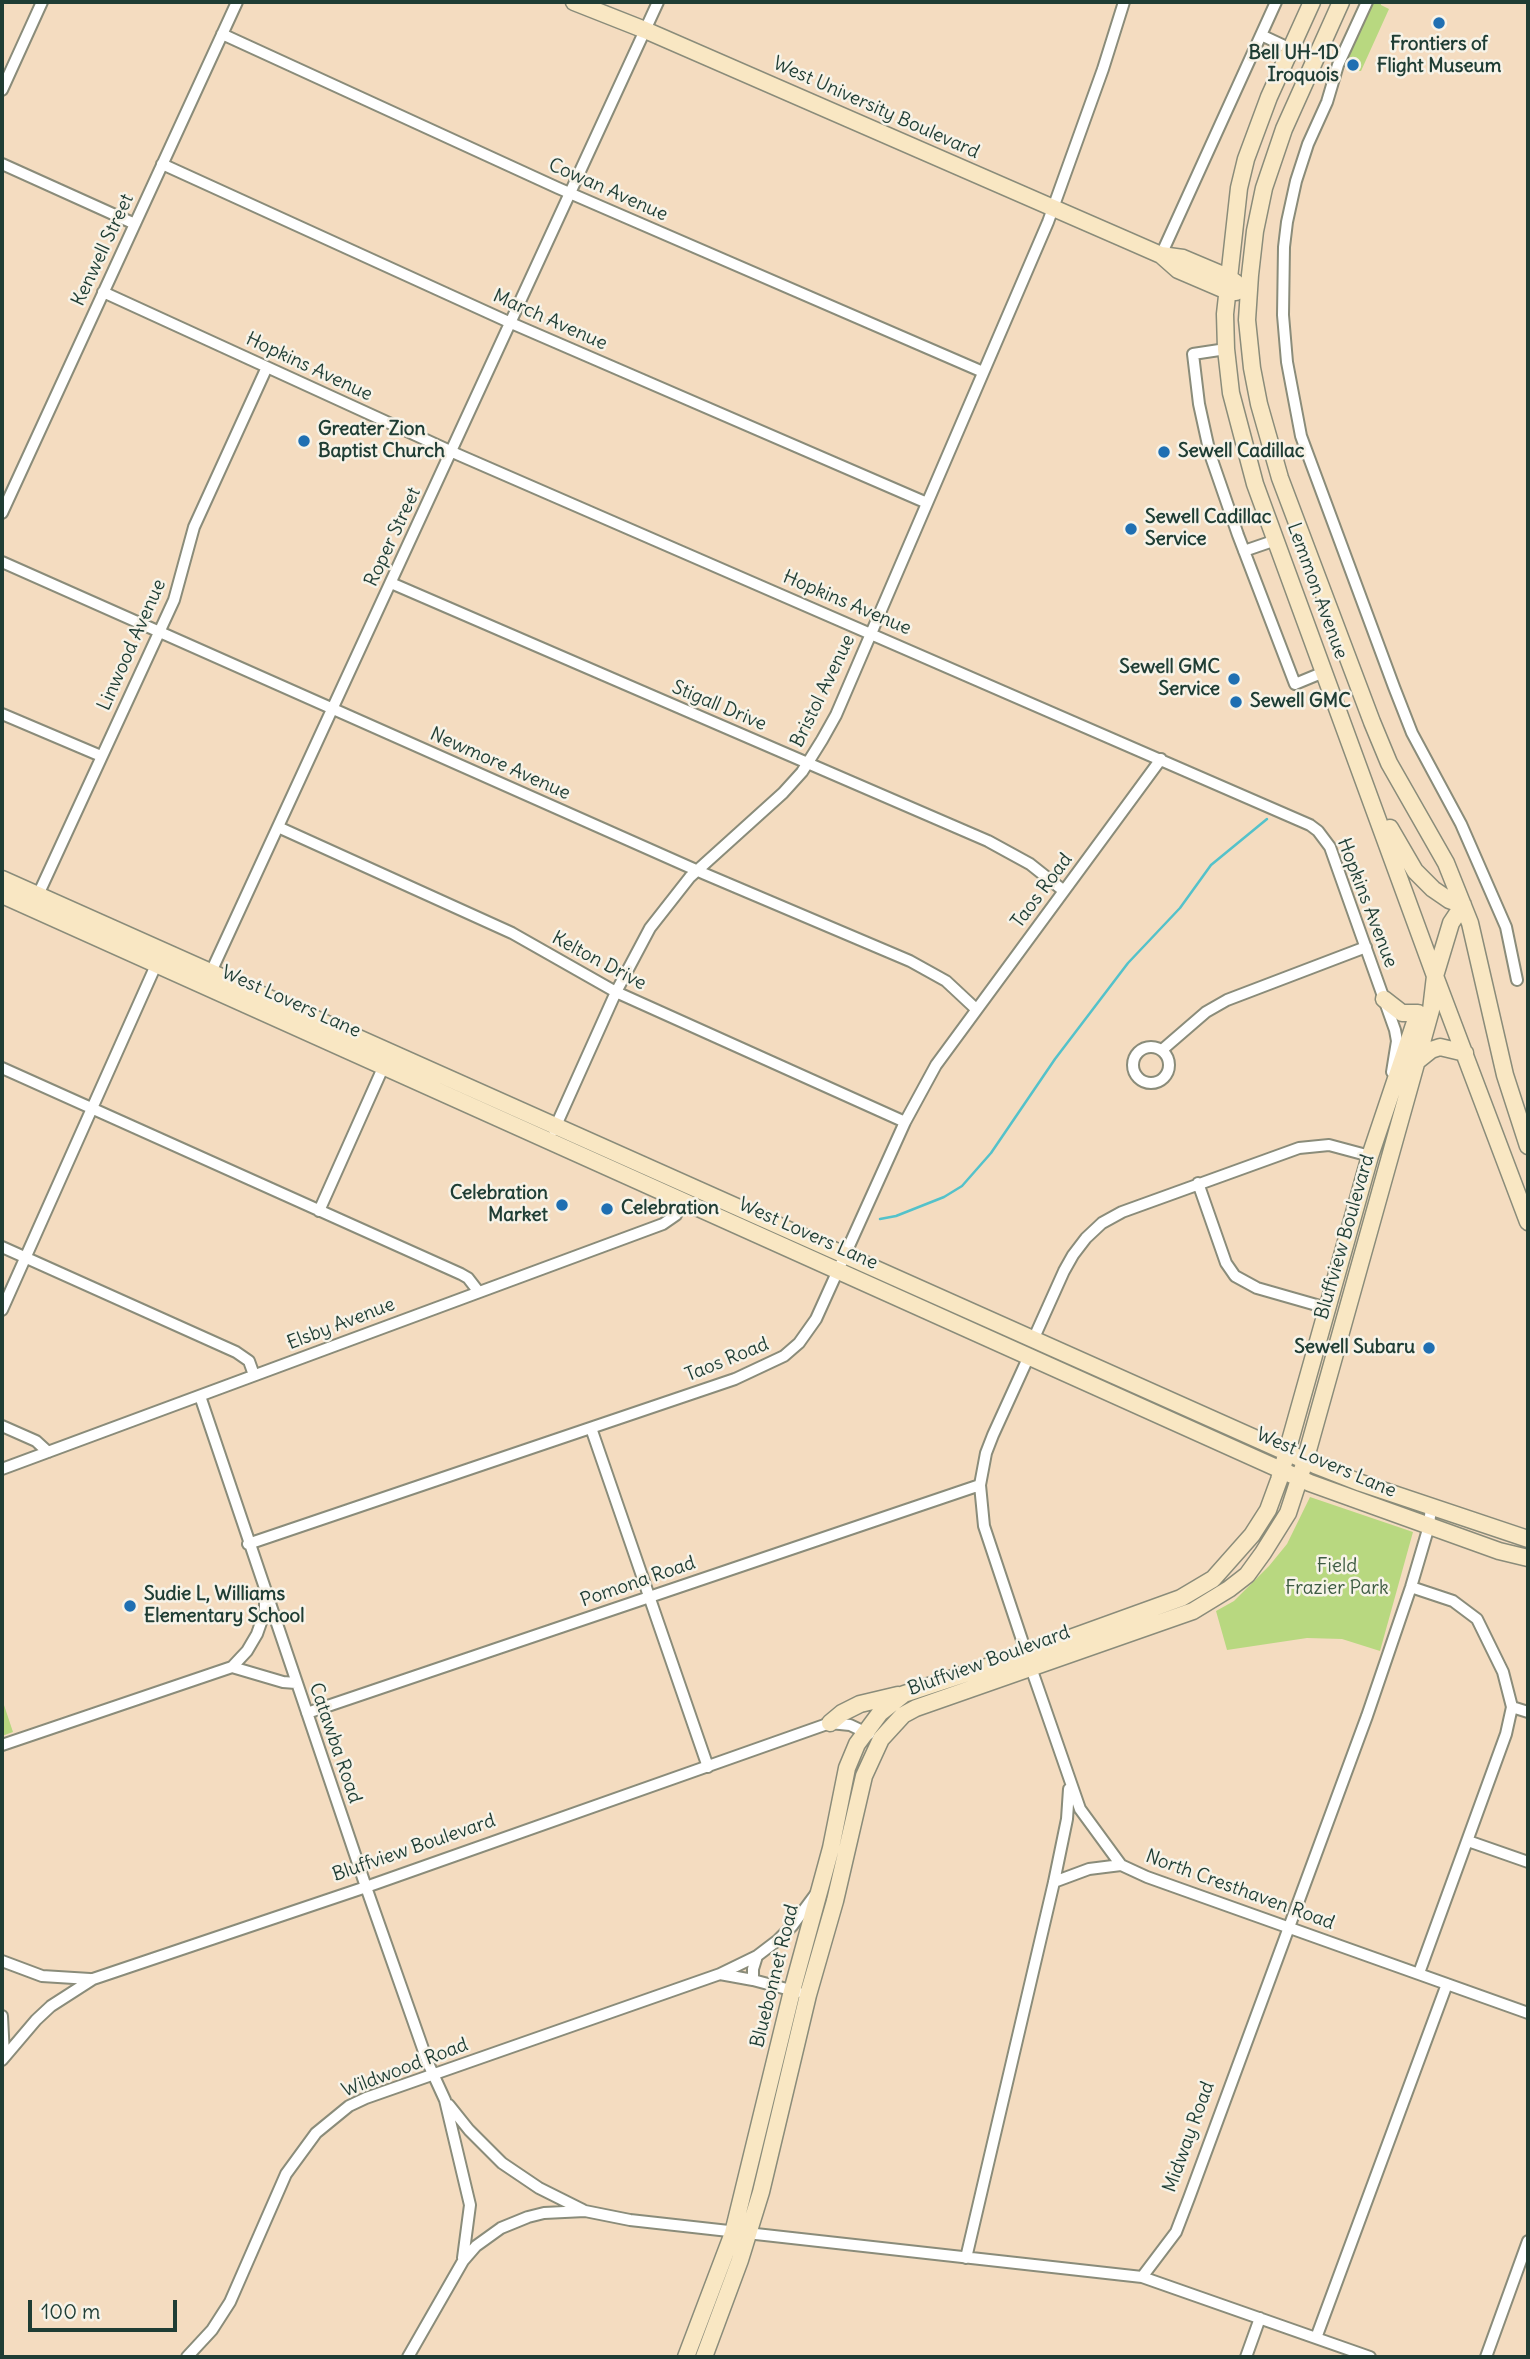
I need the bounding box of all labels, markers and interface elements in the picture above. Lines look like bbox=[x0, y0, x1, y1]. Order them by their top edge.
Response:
marker: Frontiers of Flight Museum bbox=[1431, 15, 1447, 31]
place label: Frontiers of Flight Museum bbox=[1377, 34, 1501, 78]
place label: Bell UH-1D Iroquois bbox=[1248, 43, 1339, 87]
street label: West University Boulevard bbox=[769, 52, 983, 164]
marker: Bell UH-1D Iroquois bbox=[1345, 57, 1361, 73]
street label: Cowan Avenue bbox=[545, 154, 671, 226]
street label: Kenwell Street bbox=[67, 190, 139, 310]
street label: March Avenue bbox=[489, 285, 611, 355]
street label: Hopkins Avenue bbox=[242, 328, 376, 406]
place label: Greater Zion Baptist Church bbox=[318, 419, 445, 463]
marker: Greater Zion Baptist Church bbox=[296, 433, 312, 449]
place label: Sewell Cadillac bbox=[1178, 441, 1305, 463]
marker: Sewell Cadillac bbox=[1156, 444, 1172, 460]
street label: Roper Street bbox=[360, 484, 426, 590]
place label: Sewell Cadillac Service bbox=[1145, 507, 1272, 551]
street label: Lemmon Avenue bbox=[1282, 520, 1352, 662]
marker: Sewell Cadillac Service bbox=[1123, 521, 1139, 537]
street label: Hopkins Avenue bbox=[780, 566, 914, 640]
street label: Linwood Avenue bbox=[93, 576, 171, 714]
street label: Bristol Avenue bbox=[786, 631, 860, 751]
place label: Sewell GMC Service bbox=[1119, 657, 1220, 701]
marker: Sewell GMC Service bbox=[1226, 671, 1242, 687]
street label: Stigall Drive bbox=[668, 676, 770, 736]
place label: Sewell GMC bbox=[1250, 691, 1351, 713]
marker: Sewell GMC bbox=[1228, 694, 1244, 710]
street label: Newmore Avenue bbox=[426, 723, 574, 805]
street label: Hopkins Avenue bbox=[1332, 835, 1402, 971]
street label: Taos Road bbox=[1006, 849, 1078, 933]
street label: Kelton Drive bbox=[548, 927, 650, 995]
street label: West Lovers Lane bbox=[218, 961, 364, 1043]
street label: Bluffview Boulevard bbox=[1311, 1152, 1379, 1322]
place label: Celebration Market bbox=[450, 1183, 548, 1227]
street label: West Lovers Lane bbox=[735, 1193, 881, 1275]
marker: Celebration Market bbox=[554, 1197, 570, 1213]
place label: Celebration bbox=[621, 1198, 719, 1220]
marker: Celebration bbox=[599, 1201, 615, 1217]
street label: Elsby Avenue bbox=[284, 1293, 398, 1355]
street label: Taos Road bbox=[682, 1333, 772, 1387]
place label: Sewell Subaru bbox=[1294, 1337, 1415, 1359]
marker: Sewell Subaru bbox=[1421, 1340, 1437, 1356]
street label: West Lovers Lane bbox=[1253, 1423, 1399, 1503]
street label: Pomona Road bbox=[578, 1552, 698, 1612]
park label: Field Frazier Park bbox=[1285, 1556, 1389, 1600]
place label: Sudie L, Williams Elementary School bbox=[144, 1584, 305, 1628]
marker: Sudie L, Williams Elementary School bbox=[122, 1598, 138, 1614]
street label: Bluffview Boulevard bbox=[905, 1621, 1073, 1701]
street label: Catawba Road bbox=[304, 1680, 366, 1806]
street label: Bluffview Boulevard bbox=[330, 1809, 498, 1887]
street label: North Cresthaven Road bbox=[1142, 1845, 1338, 1935]
street label: Bluebonnet Road bbox=[746, 1902, 804, 2050]
street label: Wildwood Road bbox=[339, 2033, 471, 2103]
street label: Midway Road bbox=[1158, 2078, 1220, 2196]
scale bar bbox=[32, 2286, 180, 2330]
text: 100 m bbox=[41, 2298, 100, 2325]

